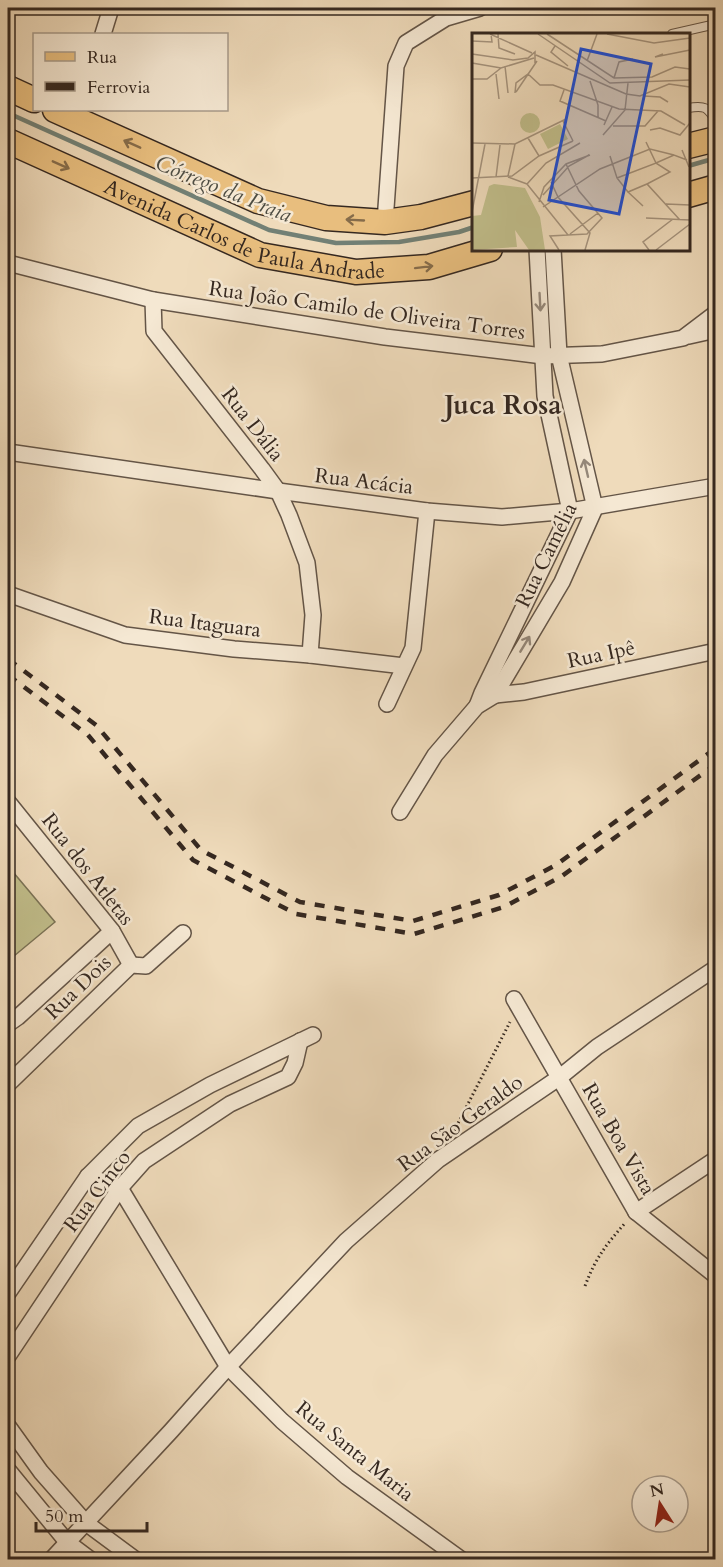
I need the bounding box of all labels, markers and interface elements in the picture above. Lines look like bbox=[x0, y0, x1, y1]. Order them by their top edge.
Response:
legend bbox=[33, 33, 228, 111]
inset map bbox=[472, 33, 690, 250]
text: Rua bbox=[87, 45, 117, 70]
text: Ferrovia bbox=[87, 75, 150, 100]
one-way arrow bbox=[124, 138, 142, 150]
water label: Córrego da Praia bbox=[151, 148, 296, 230]
one-way arrow bbox=[51, 160, 69, 171]
street label: Avenida Carlos de Paula Andrade bbox=[99, 172, 386, 287]
one-way arrow bbox=[345, 214, 365, 225]
one-way arrow bbox=[413, 261, 433, 272]
street label: Rua João Camilo de Oliveira Torres bbox=[207, 274, 527, 347]
one-way arrow bbox=[535, 292, 546, 312]
street label: Rua Dália bbox=[214, 381, 291, 468]
district label: Juca Rosa bbox=[440, 387, 562, 424]
one-way arrow bbox=[579, 458, 591, 477]
street label: Rua Acácia bbox=[313, 461, 415, 502]
street label: Rua Camélia bbox=[509, 498, 584, 613]
street label: Rua Itaguara bbox=[147, 602, 263, 645]
street label: Rua Ipê bbox=[565, 633, 638, 676]
one-way arrow bbox=[519, 636, 531, 653]
street label: Rua dos Atletas bbox=[35, 807, 141, 931]
street label: Rua Dois bbox=[39, 948, 118, 1026]
street label: Rua São Geraldo bbox=[392, 1068, 529, 1179]
street label: Rua Boa Vista bbox=[575, 1078, 662, 1201]
street label: Rua Cinco bbox=[57, 1144, 138, 1238]
street label: Rua Santa Maria bbox=[289, 1394, 420, 1508]
north arrow bbox=[630, 1474, 690, 1534]
text: N bbox=[648, 1478, 666, 1503]
scale bar bbox=[36, 1495, 147, 1533]
text: 50 m bbox=[45, 1504, 84, 1529]

